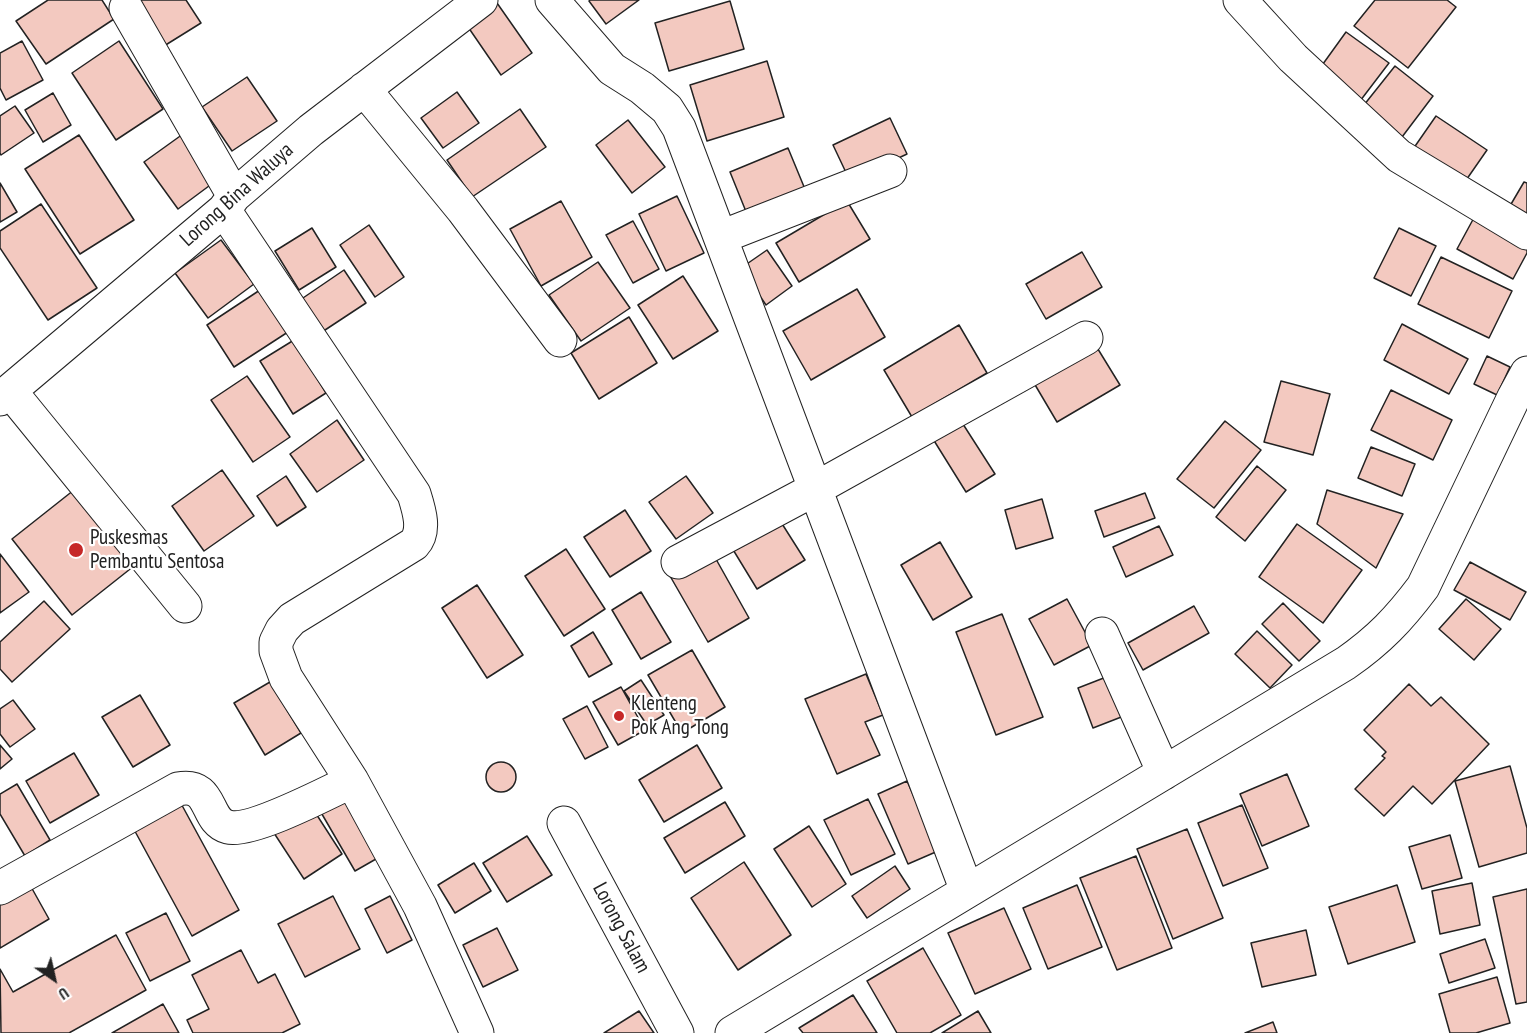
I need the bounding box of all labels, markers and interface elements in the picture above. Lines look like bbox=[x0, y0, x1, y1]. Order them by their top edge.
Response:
street label: Lorong Bina Waluya bbox=[175, 138, 299, 252]
place label: Puskesmas Pembantu Sentosa bbox=[90, 525, 224, 575]
marker: Puskesmas Pembantu Sentosa bbox=[67, 541, 85, 559]
place label: Klenteng Pok Ang Tong bbox=[631, 691, 729, 741]
marker: Klenteng Pok Ang Tong bbox=[612, 709, 626, 723]
street label: Lorong Salam bbox=[587, 878, 655, 978]
north arrow bbox=[24, 949, 84, 1009]
text: U bbox=[55, 983, 73, 1005]

